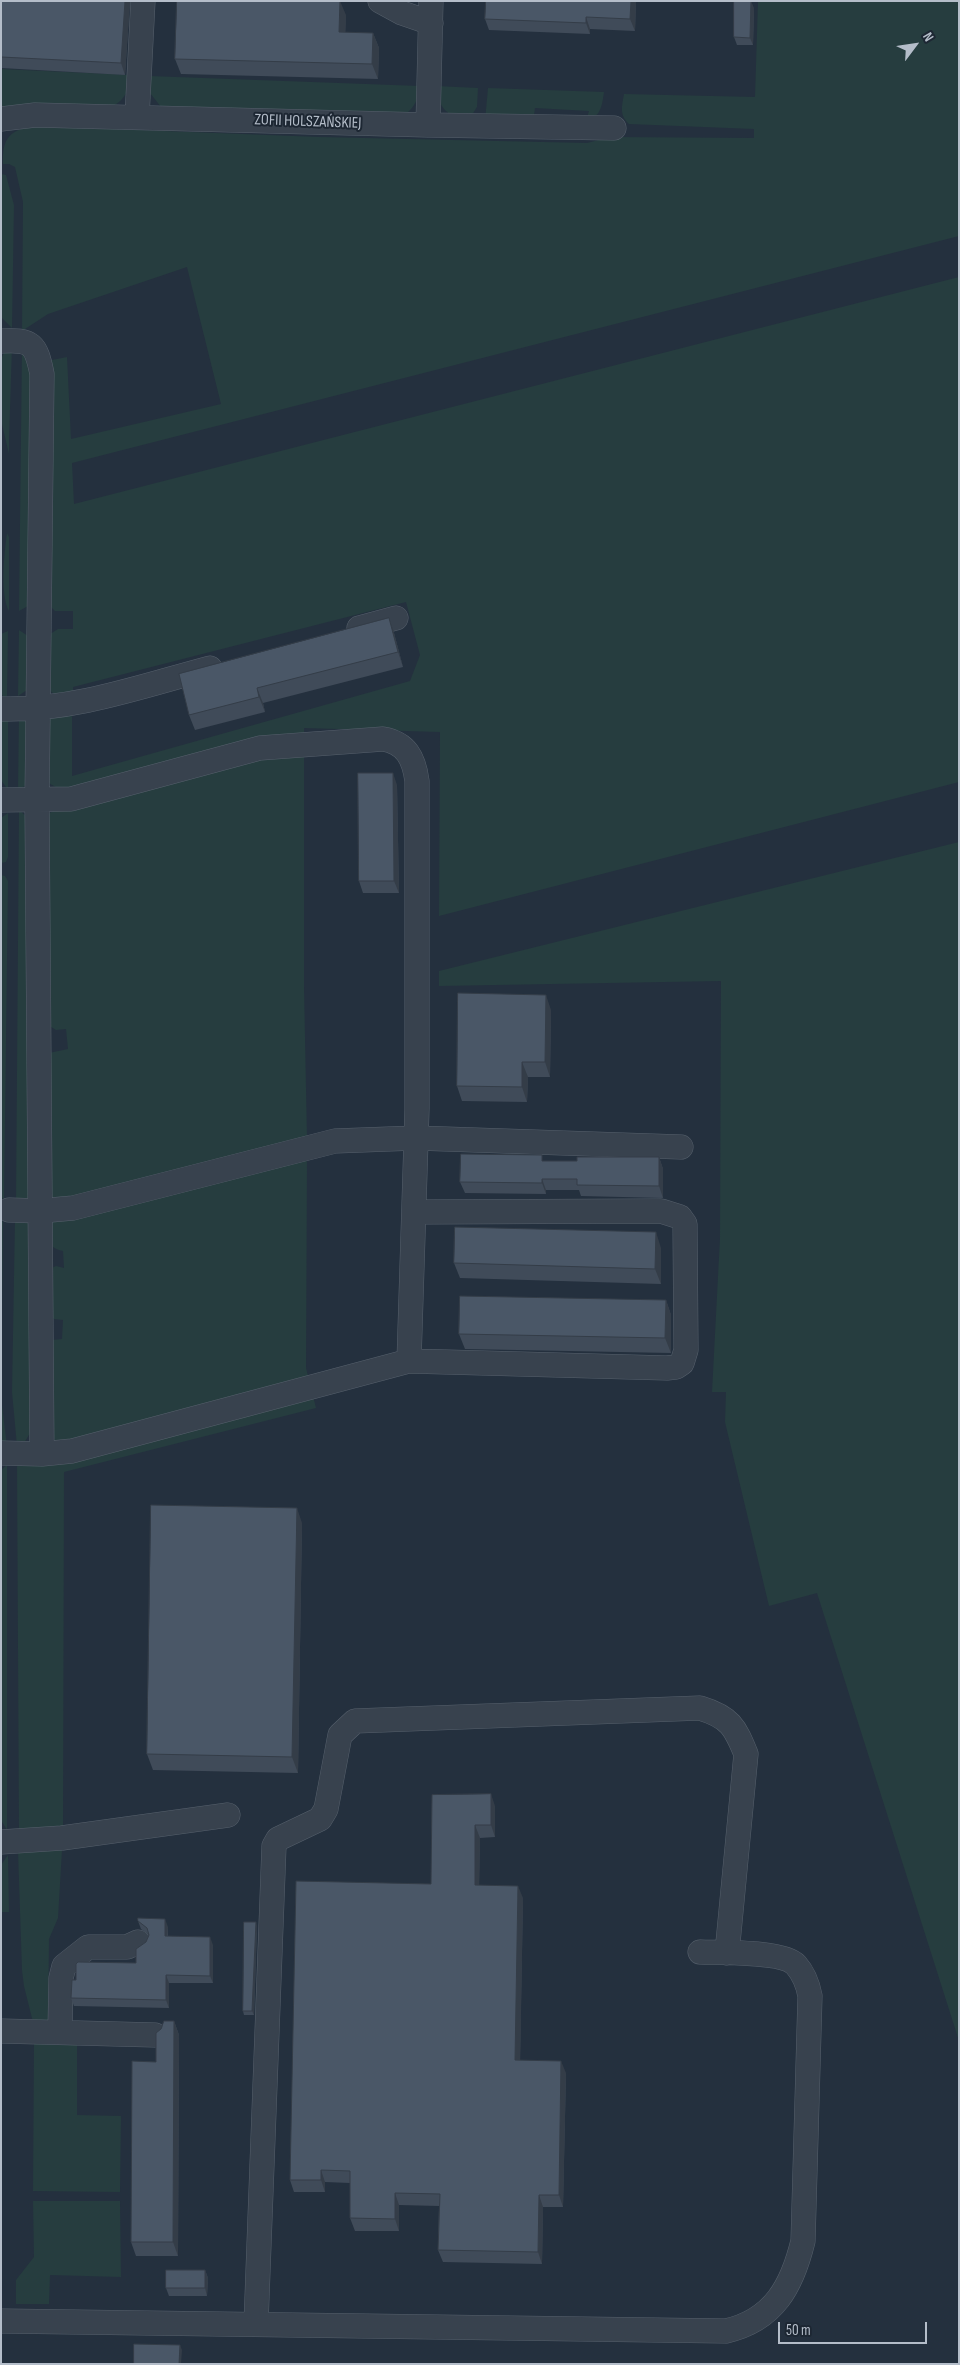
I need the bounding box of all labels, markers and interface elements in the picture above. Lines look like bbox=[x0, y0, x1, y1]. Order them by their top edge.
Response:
north arrow bbox=[890, 20, 940, 70]
text: N bbox=[919, 29, 937, 45]
street label: ZOFII HOLSZAŃSKIEJ bbox=[254, 111, 362, 133]
scale bar bbox=[780, 2312, 929, 2344]
text: 50 m bbox=[786, 2321, 811, 2340]

